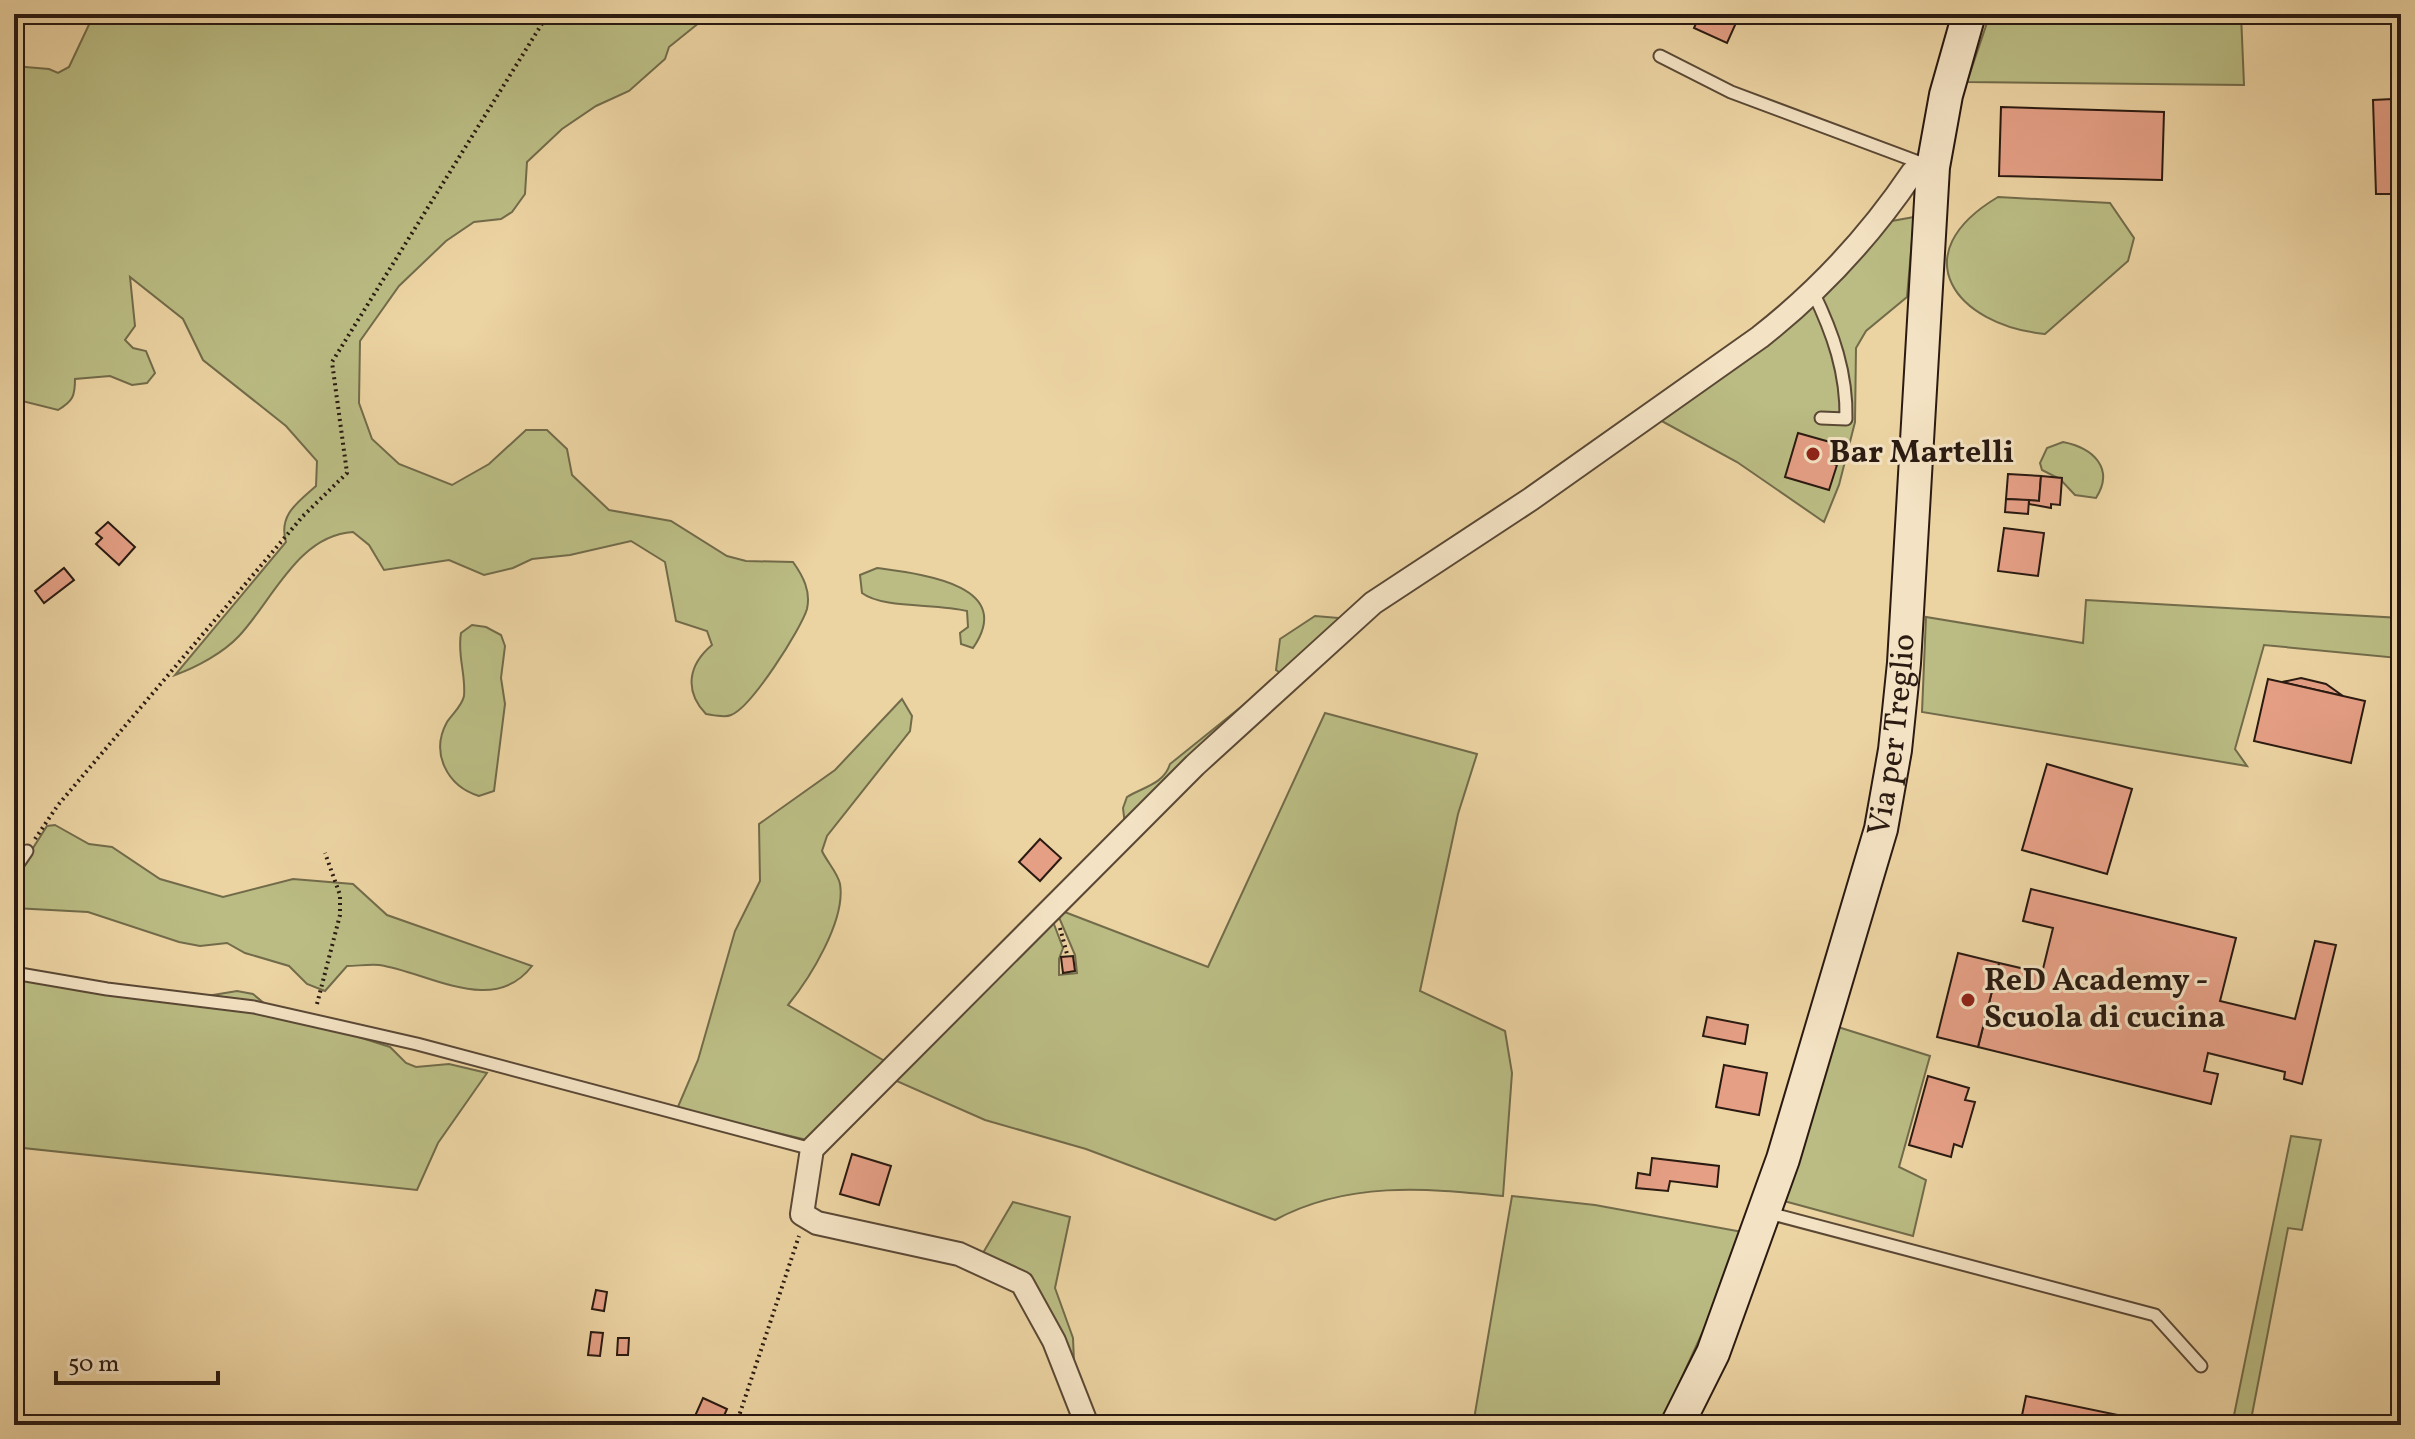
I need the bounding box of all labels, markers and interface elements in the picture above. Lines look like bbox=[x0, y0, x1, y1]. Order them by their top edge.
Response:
place label: Bar Martelli bbox=[1829, 432, 2014, 476]
marker: Bar Martelli bbox=[1804, 445, 1822, 463]
street label: Via per Treglio bbox=[1858, 633, 1928, 839]
place label: ReD Academy - Scuola di cucina bbox=[1984, 960, 2226, 1041]
marker: ReD Academy - Scuola di cucina bbox=[1959, 991, 1977, 1009]
scale bar bbox=[56, 1335, 218, 1385]
text: 50 m bbox=[68, 1348, 120, 1382]

